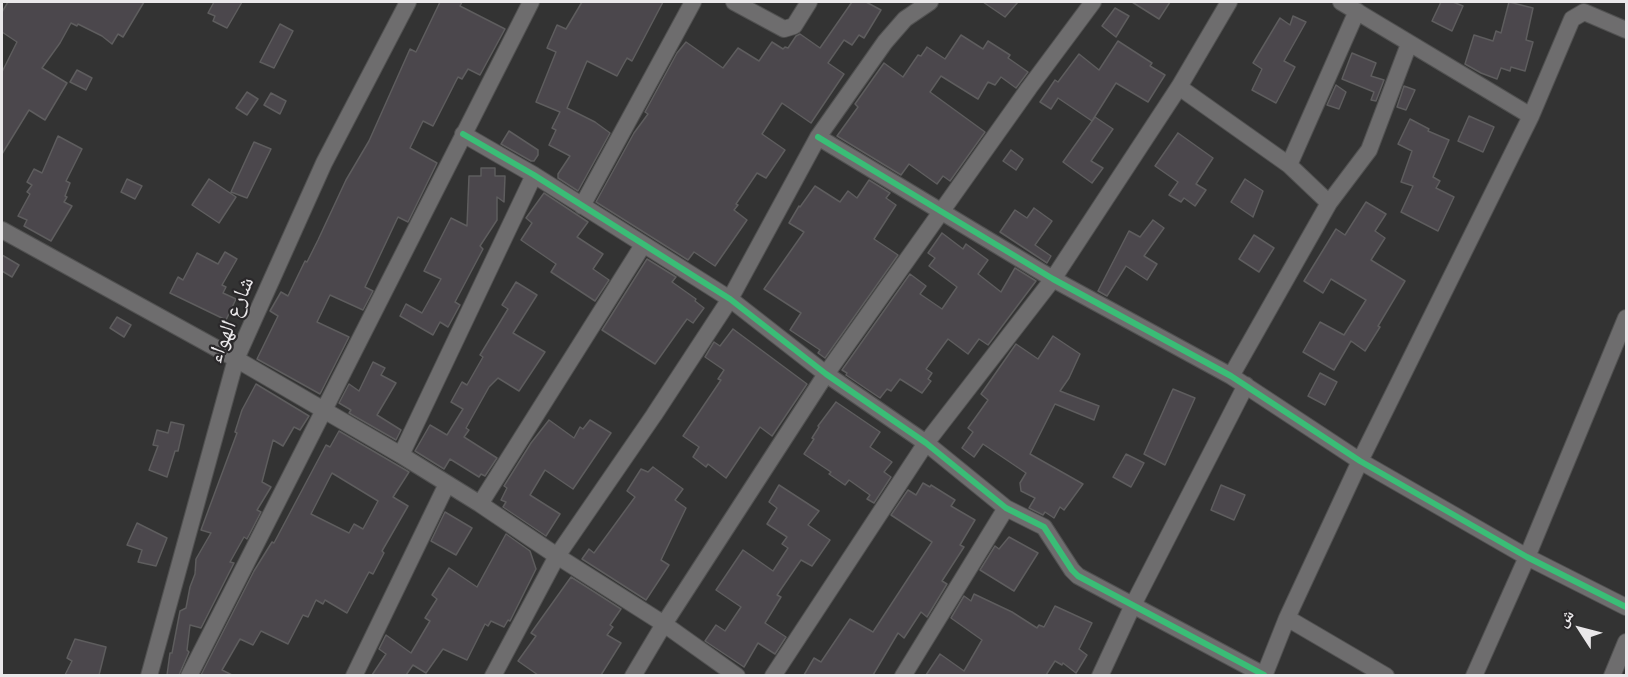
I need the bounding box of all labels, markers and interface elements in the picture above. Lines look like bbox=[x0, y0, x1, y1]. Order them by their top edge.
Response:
street label: شارع الهواء bbox=[202, 273, 260, 367]
north arrow bbox=[1550, 599, 1610, 659]
text: ش bbox=[1552, 606, 1578, 631]

